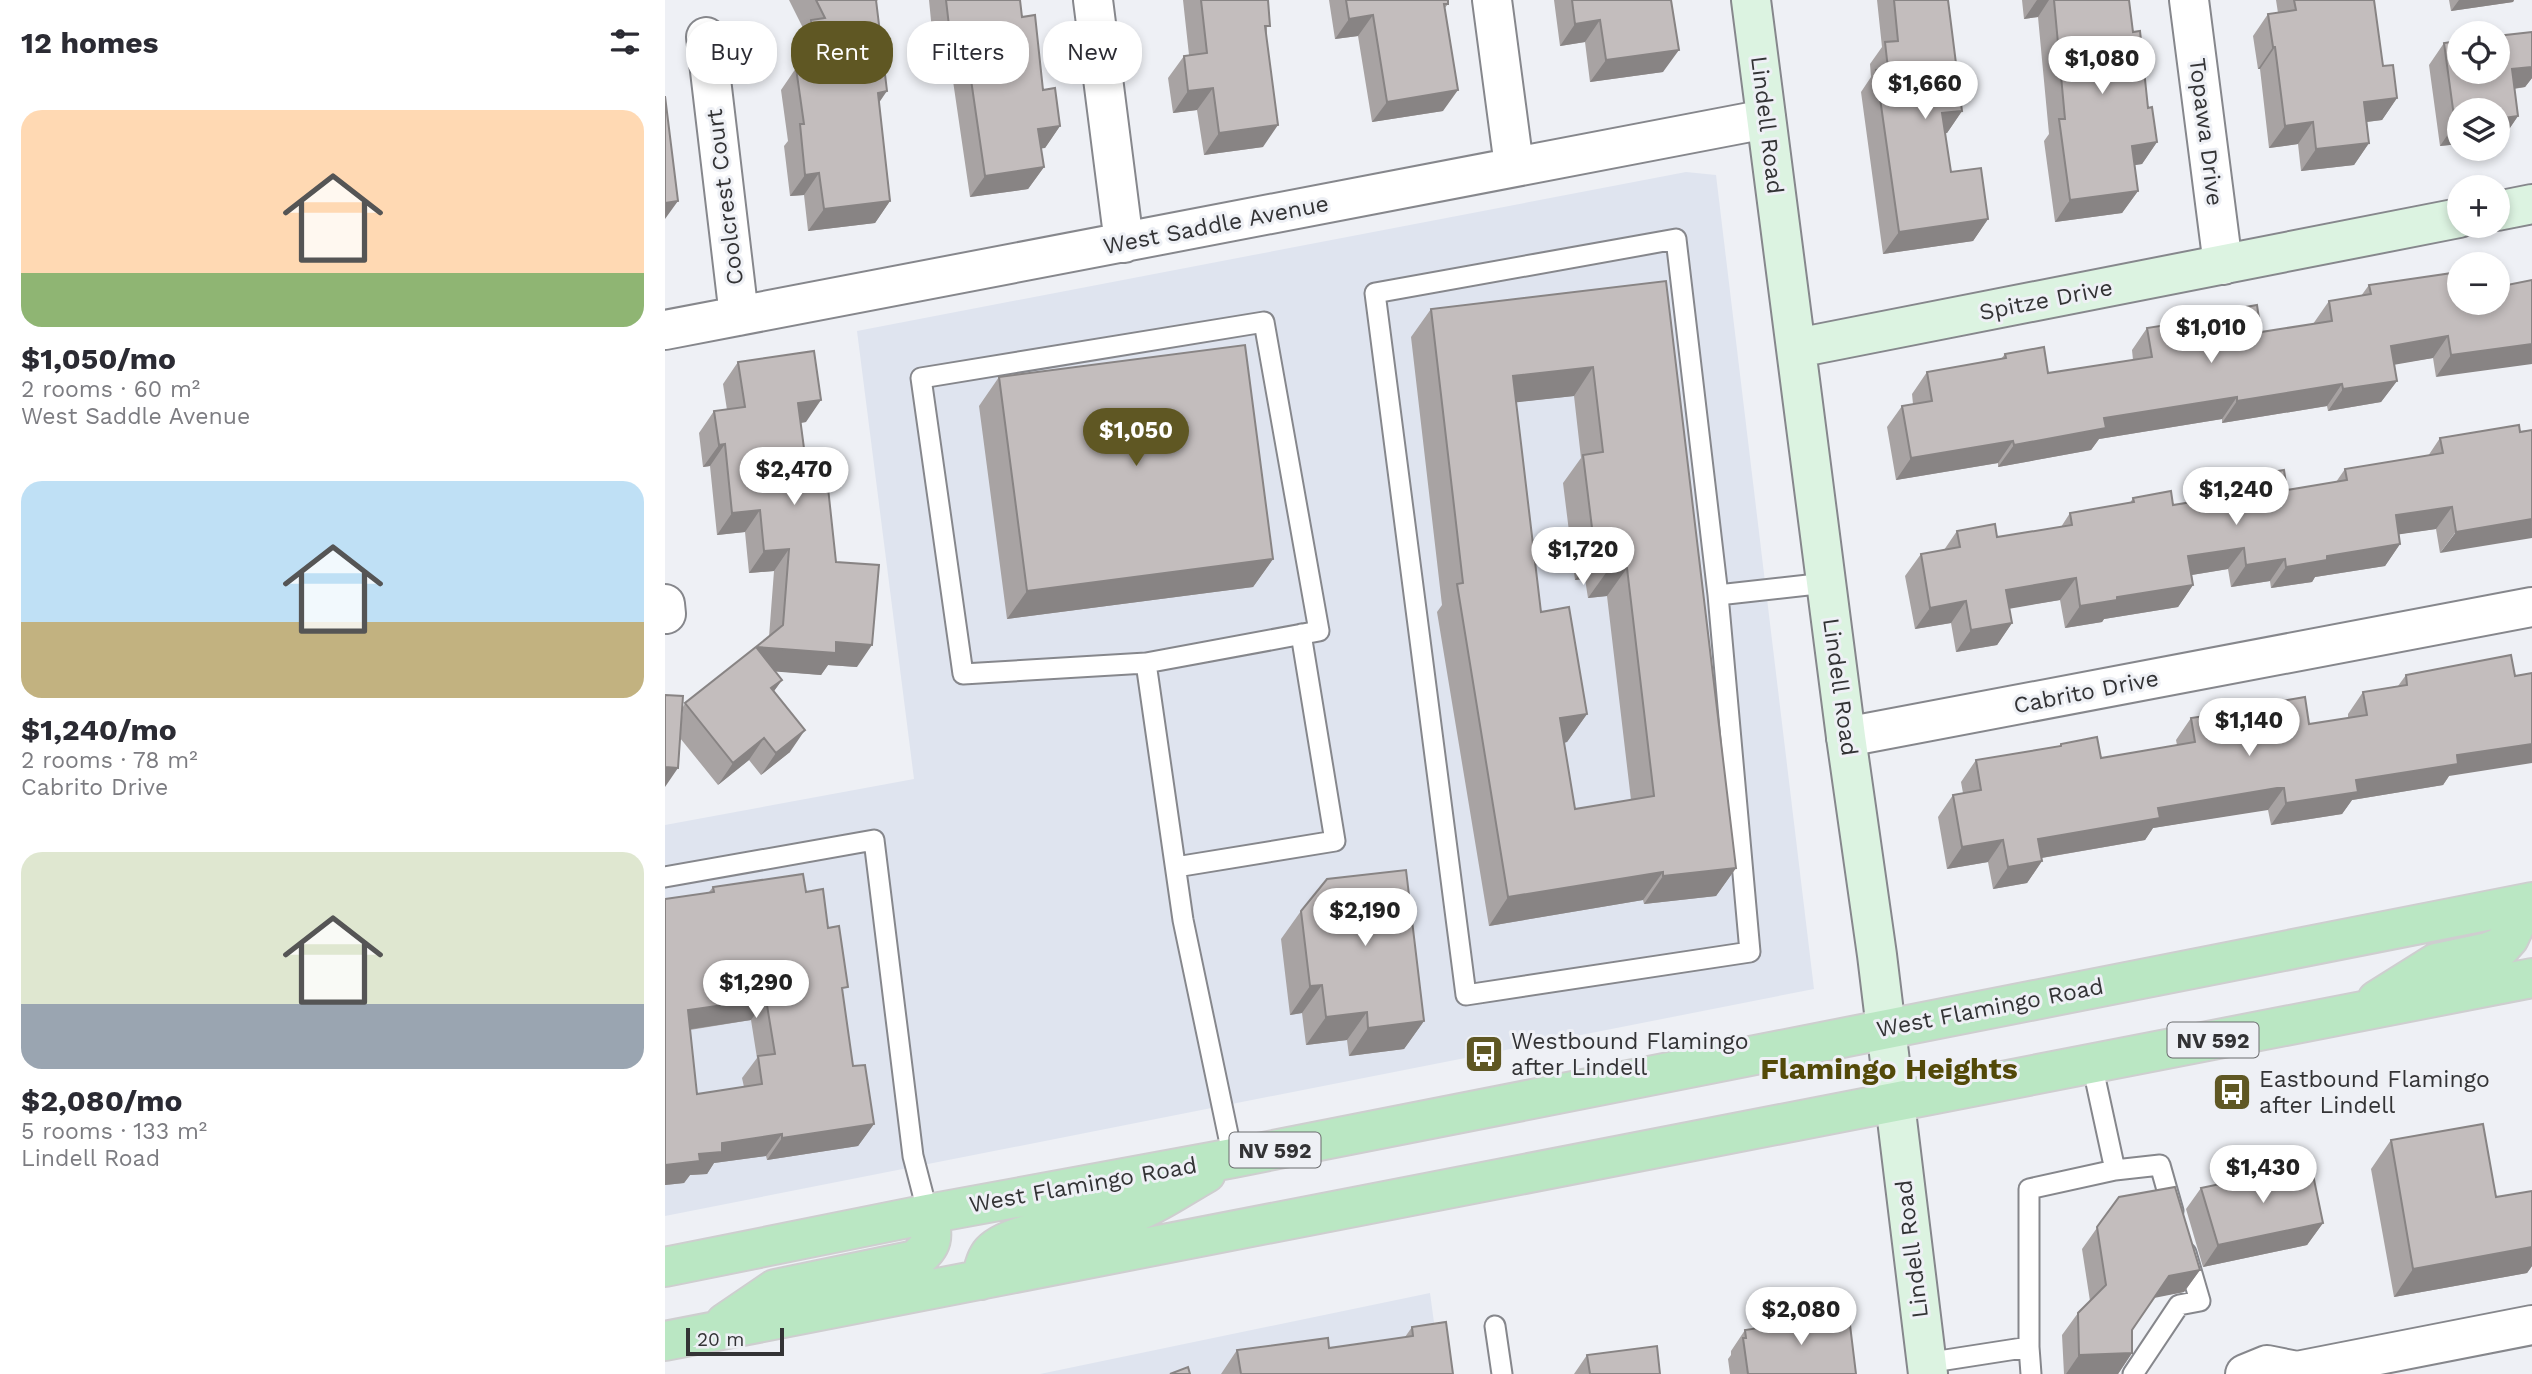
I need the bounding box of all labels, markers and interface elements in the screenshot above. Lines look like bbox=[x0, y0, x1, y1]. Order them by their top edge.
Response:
chip: Buy bbox=[686, 21, 777, 84]
chip: Rent bbox=[791, 21, 893, 84]
chip: Filters bbox=[907, 21, 1029, 84]
chip: New bbox=[1043, 21, 1142, 84]
map controls bbox=[2447, 21, 2510, 315]
button: locate bbox=[2447, 21, 2510, 84]
icon: filters bbox=[606, 23, 644, 61]
text: 12 homes bbox=[21, 25, 159, 60]
pin: $1,080 bbox=[2045, 36, 2159, 96]
text: $1,080 bbox=[2064, 45, 2140, 72]
street label: Lindell Road bbox=[1745, 54, 1789, 196]
street label: Topawa Drive bbox=[2184, 56, 2228, 208]
pin: $1,660 bbox=[1868, 61, 1982, 121]
text: $1,660 bbox=[1888, 70, 1962, 97]
button: layers bbox=[2447, 98, 2510, 161]
street label: Coolcrest Court bbox=[701, 107, 749, 287]
icon: home bbox=[270, 155, 396, 281]
button: + bbox=[2447, 175, 2510, 238]
street label: West Saddle Avenue bbox=[1101, 190, 1331, 260]
button: − bbox=[2447, 252, 2510, 315]
street label: Spitze Drive bbox=[1977, 274, 2115, 326]
pin: $1,010 bbox=[2154, 306, 2268, 365]
text: $1,010 bbox=[2176, 314, 2246, 341]
text: $1,050/mo bbox=[21, 341, 176, 376]
text: 2 rooms · 60 m² bbox=[21, 376, 200, 403]
text: West Saddle Avenue bbox=[21, 403, 250, 430]
pin: $1,050 bbox=[1079, 408, 1193, 468]
text: $1,050 bbox=[1099, 417, 1173, 444]
pin: $2,470 bbox=[737, 448, 851, 507]
text: $2,470 bbox=[756, 456, 832, 483]
pin: $1,240 bbox=[2179, 468, 2293, 527]
text: $1,240 bbox=[2199, 476, 2273, 503]
icon: home bbox=[270, 526, 396, 652]
pin: $1,720 bbox=[1526, 528, 1640, 587]
text: $1,720 bbox=[1547, 536, 1619, 563]
street label: Lindell Road bbox=[1817, 616, 1863, 758]
street label: Cabrito Drive bbox=[2011, 665, 2161, 719]
pin: $1,140 bbox=[2192, 698, 2306, 758]
text: $1,140 bbox=[2215, 707, 2283, 734]
text: $1,240/mo bbox=[21, 712, 177, 747]
text: 2 rooms · 78 m² bbox=[21, 747, 198, 774]
text: Cabrito Drive bbox=[21, 774, 168, 801]
pin: $2,190 bbox=[1308, 888, 1422, 948]
icon: home bbox=[270, 897, 396, 1023]
text: $2,190 bbox=[1329, 897, 1401, 924]
pin: $1,290 bbox=[699, 960, 813, 1020]
text: $1,290 bbox=[719, 969, 793, 996]
street label: West Flamingo Road bbox=[1874, 973, 2106, 1043]
road number: NV 592 bbox=[2167, 1023, 2259, 1058]
place label: Westbound Flamingo after Lindell bbox=[1511, 1028, 1749, 1081]
bus stop icon: Westbound Flamingo after Lindell bbox=[1463, 1033, 1505, 1075]
district label: Flamingo Heights bbox=[1760, 1051, 2018, 1086]
place label: Eastbound Flamingo after Lindell bbox=[2259, 1066, 2490, 1119]
bus stop icon: Eastbound Flamingo after Lindell bbox=[2211, 1071, 2253, 1113]
text: $2,080/mo bbox=[21, 1083, 183, 1118]
text: 5 rooms · 133 m² bbox=[21, 1118, 207, 1145]
road number: NV 592 bbox=[1229, 1132, 1321, 1168]
text: Lindell Road bbox=[21, 1145, 160, 1172]
pin: $1,430 bbox=[2206, 1146, 2320, 1205]
street label: West Flamingo Road bbox=[967, 1152, 1199, 1218]
text: $1,430 bbox=[2226, 1154, 2300, 1181]
street label: Lindell Road bbox=[1890, 1178, 1934, 1320]
pin: $2,080 bbox=[1744, 1288, 1858, 1347]
text: $2,080 bbox=[1762, 1296, 1840, 1323]
scale bar bbox=[686, 1325, 784, 1357]
text: 20 m bbox=[697, 1328, 744, 1351]

